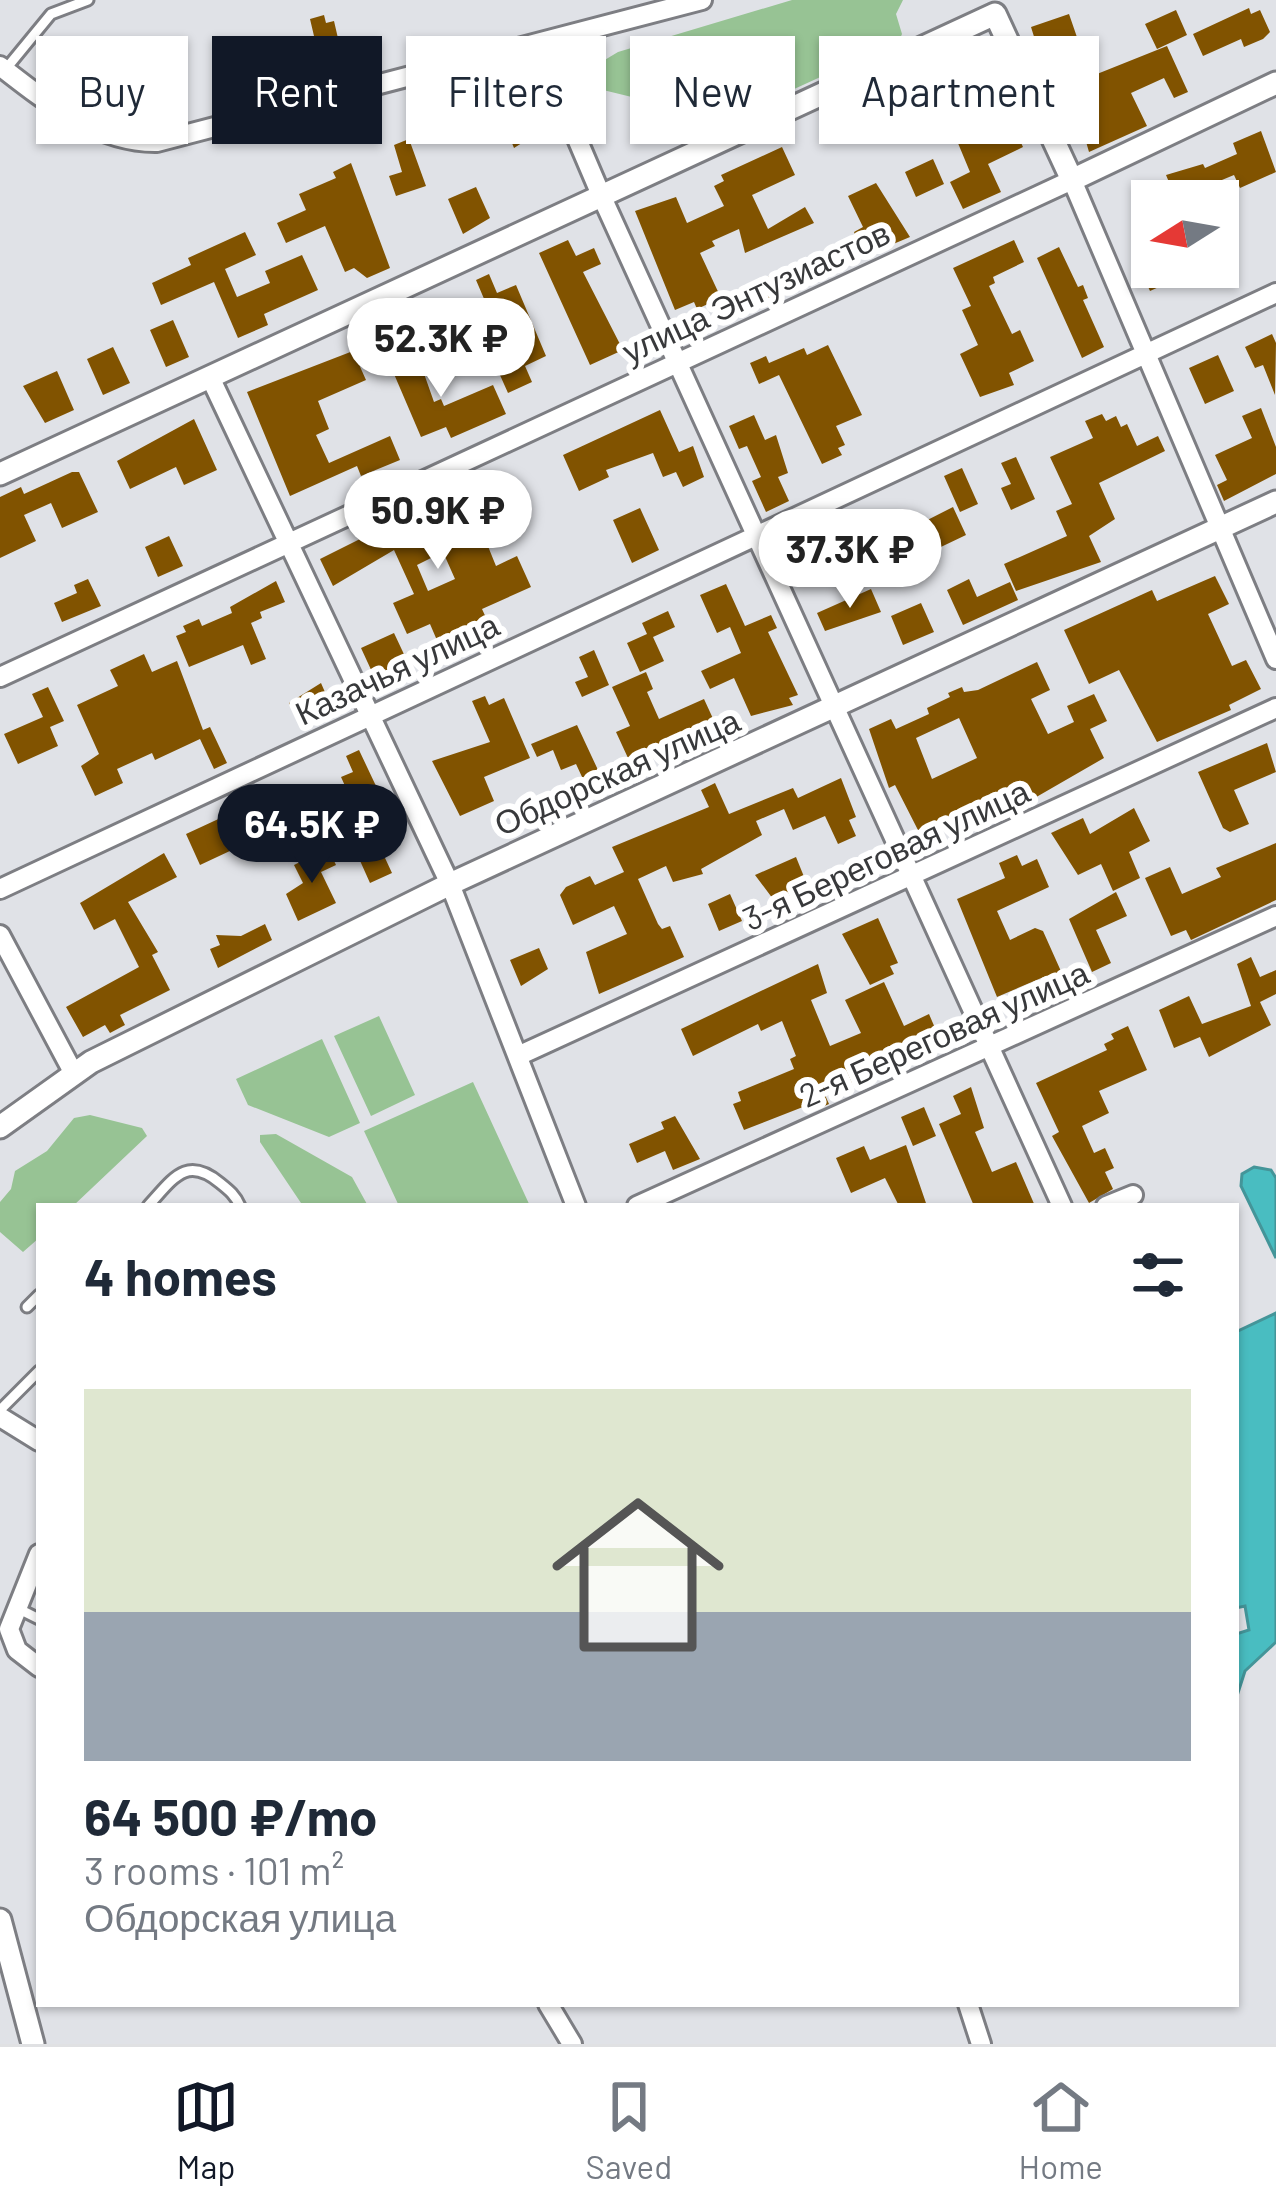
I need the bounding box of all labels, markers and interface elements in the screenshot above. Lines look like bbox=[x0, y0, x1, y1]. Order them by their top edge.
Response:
chip: Buy bbox=[36, 36, 188, 144]
chip: Rent bbox=[212, 36, 382, 144]
chip: Filters bbox=[406, 36, 606, 144]
chip: New bbox=[630, 36, 795, 144]
chip: Apartment bbox=[819, 36, 1099, 144]
north arrow bbox=[1131, 180, 1239, 288]
map controls bbox=[1131, 180, 1239, 288]
street label: улица Энтузиастов bbox=[616, 212, 896, 371]
pin: 52.3K ₽ bbox=[330, 298, 552, 400]
text: 52.3K ₽ bbox=[374, 313, 508, 360]
pin: 50.9K ₽ bbox=[327, 470, 549, 572]
text: 50.9K ₽ bbox=[371, 485, 505, 532]
pin: 37.3K ₽ bbox=[739, 509, 961, 611]
text: 37.3K ₽ bbox=[786, 524, 914, 571]
street label: Казачья улица bbox=[289, 603, 505, 733]
street label: Обдорская улица bbox=[488, 699, 746, 843]
street label: 3-я Береговая улица bbox=[736, 770, 1036, 938]
pin: 64.5K ₽ bbox=[201, 784, 423, 886]
text: 64.5K ₽ bbox=[244, 799, 380, 846]
street label: 2-я Береговая улица bbox=[793, 951, 1095, 1115]
icon: filters bbox=[1125, 1242, 1191, 1308]
text: 4 homes bbox=[84, 1245, 277, 1306]
icon: home bbox=[530, 1467, 746, 1683]
text: 64 500 ₽/mo bbox=[84, 1785, 378, 1846]
text: 3 rooms · 101 m² bbox=[84, 1846, 344, 1893]
text: Обдорская улица bbox=[84, 1893, 396, 1940]
tab: Map bbox=[173, 2074, 239, 2186]
tab: Saved bbox=[586, 2074, 672, 2186]
tab: Home bbox=[1019, 2074, 1103, 2186]

